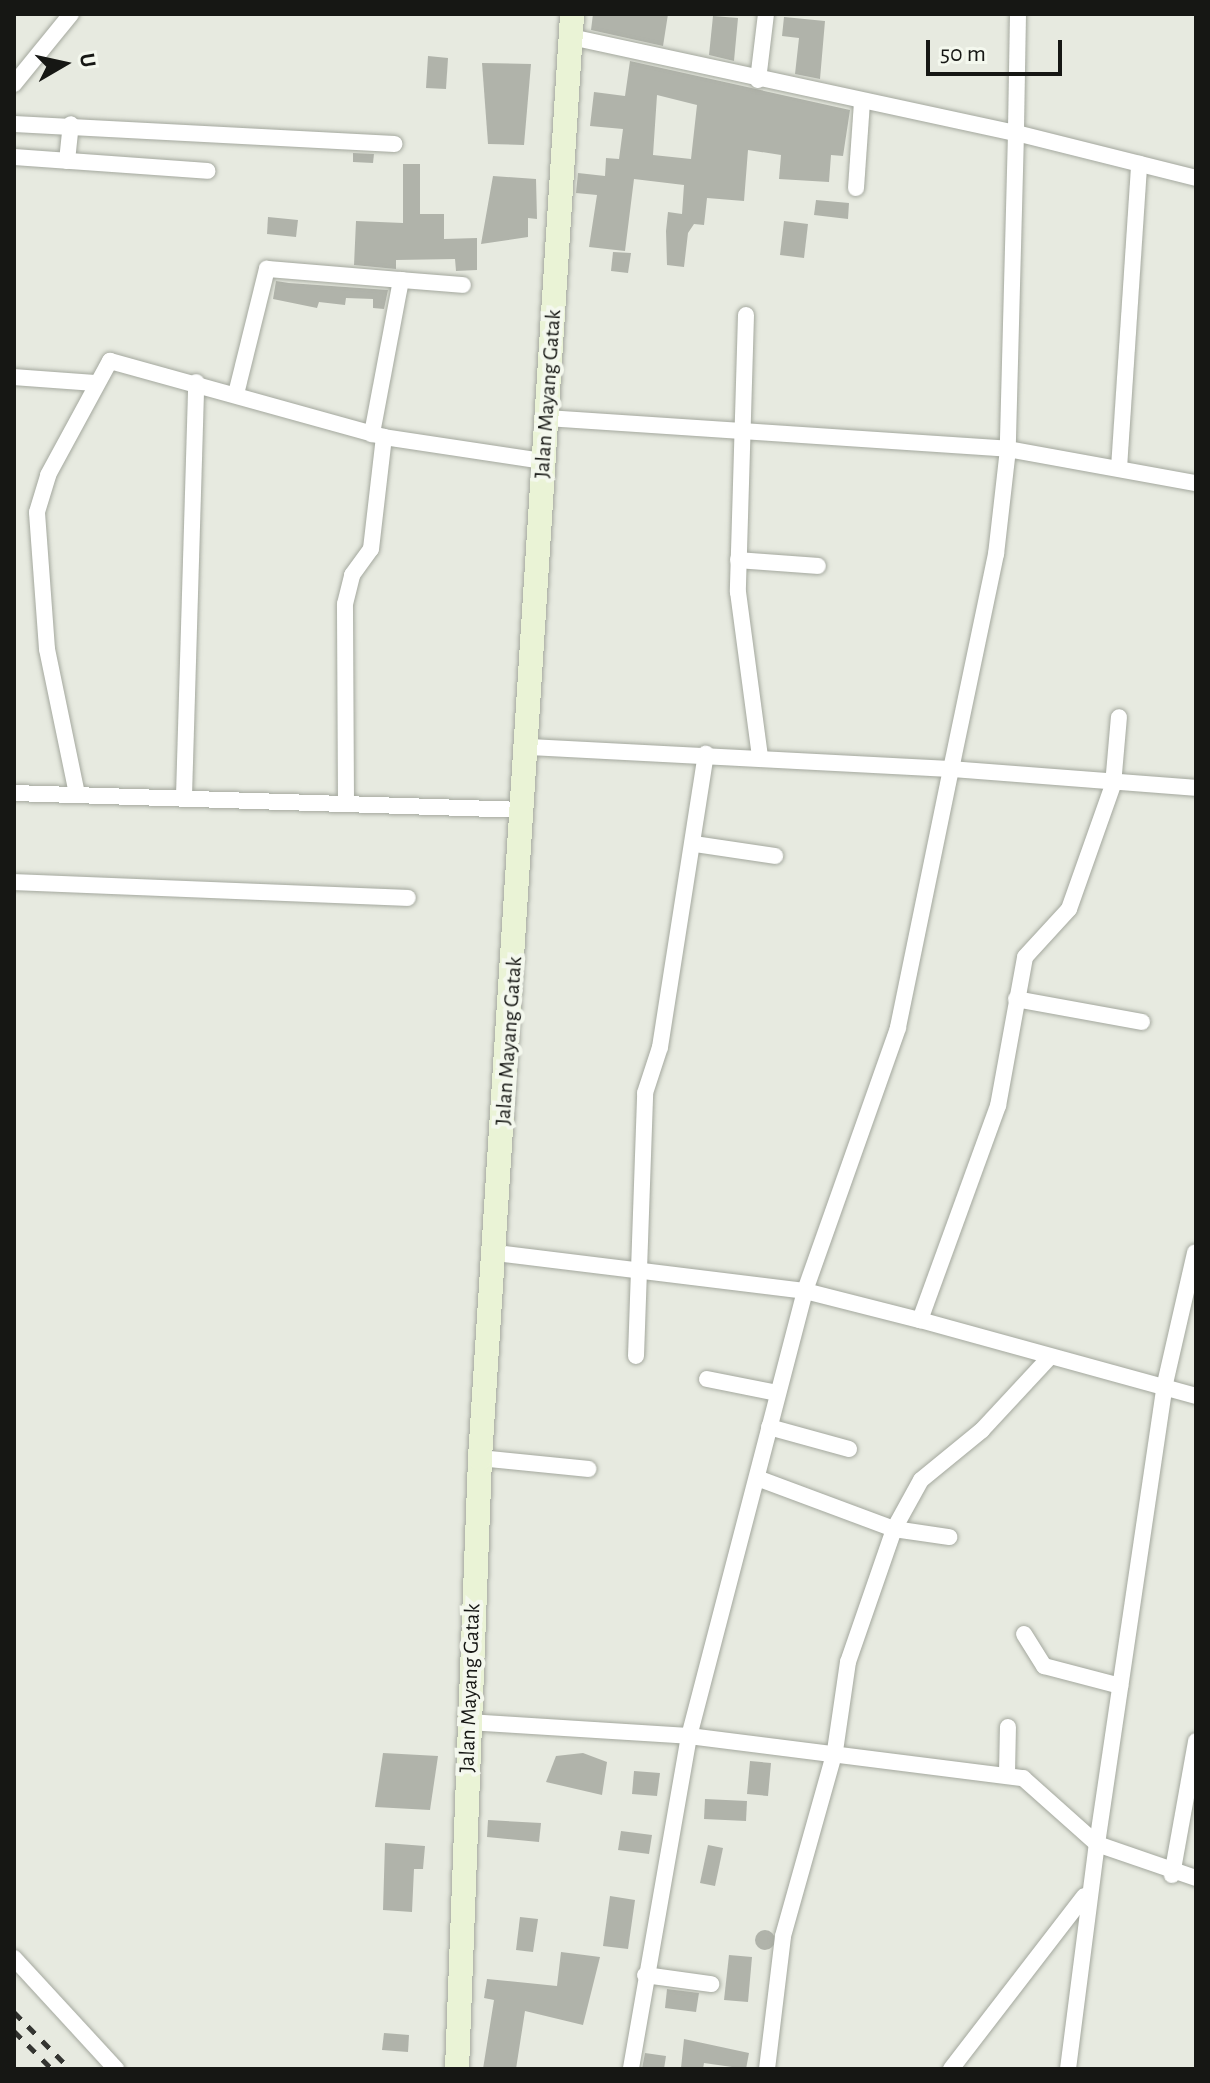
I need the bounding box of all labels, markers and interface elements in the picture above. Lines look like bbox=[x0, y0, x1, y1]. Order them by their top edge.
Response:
north arrow bbox=[24, 24, 104, 104]
scale bar bbox=[930, 24, 1066, 74]
text: 50 m bbox=[940, 42, 986, 66]
text: U bbox=[76, 52, 100, 69]
street label: Jalan Mayang Gatak bbox=[529, 309, 567, 479]
street label: Jalan Mayang Gatak bbox=[490, 956, 528, 1126]
street label: Jalan Mayang Gatak bbox=[454, 1603, 486, 1773]

